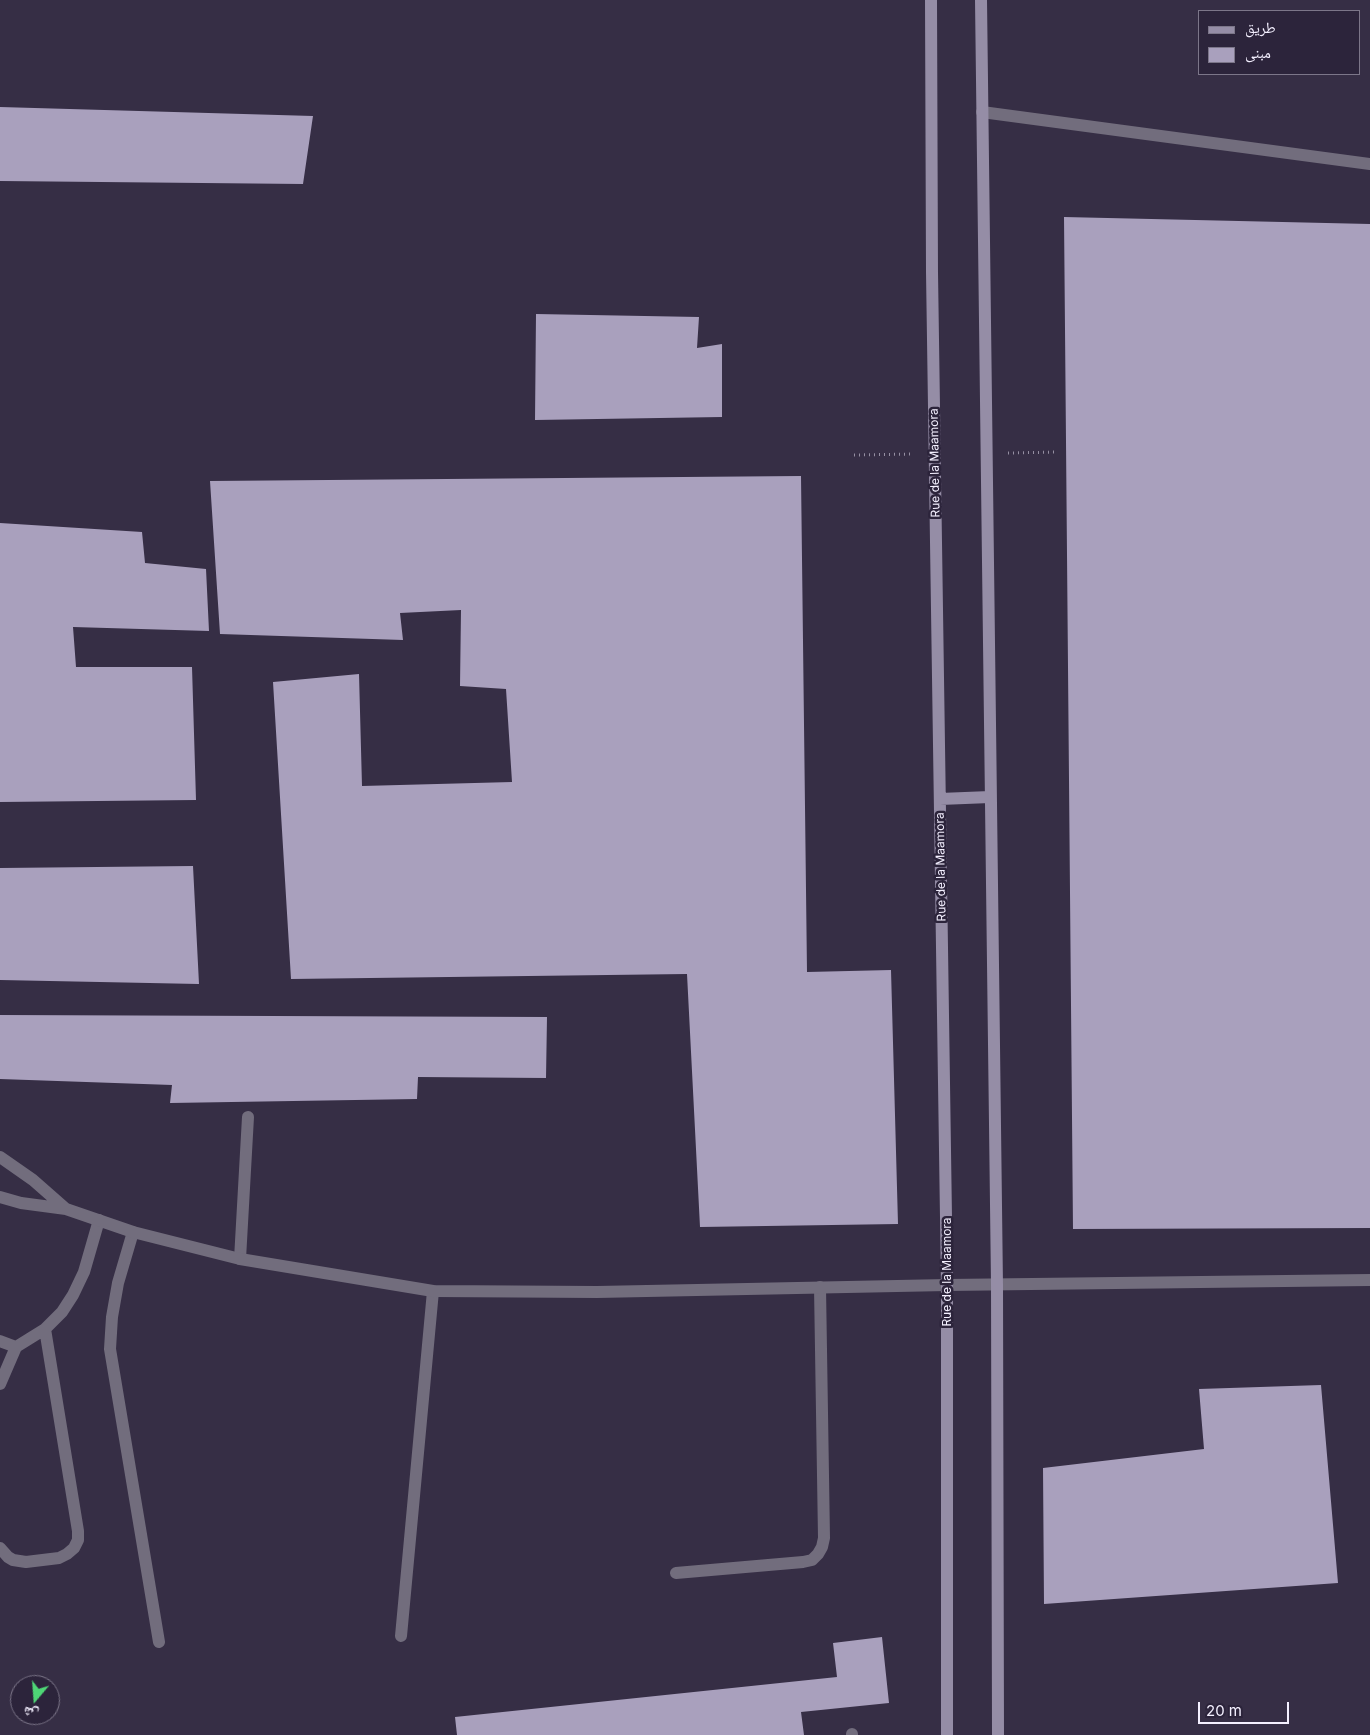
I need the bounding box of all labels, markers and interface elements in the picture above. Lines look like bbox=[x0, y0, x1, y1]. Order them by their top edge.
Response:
legend bbox=[1198, 10, 1360, 75]
text: طريق bbox=[1245, 18, 1276, 37]
text: مبنى bbox=[1245, 43, 1271, 62]
street label: Rue de la Maamora bbox=[927, 408, 943, 518]
street label: Rue de la Maamora bbox=[933, 812, 949, 922]
street label: Rue de la Maamora bbox=[940, 1217, 954, 1327]
north arrow bbox=[10, 1675, 60, 1725]
scale bar bbox=[1200, 1692, 1291, 1724]
text: 20 m bbox=[1206, 1701, 1242, 1720]
text: ش bbox=[21, 1703, 40, 1724]

